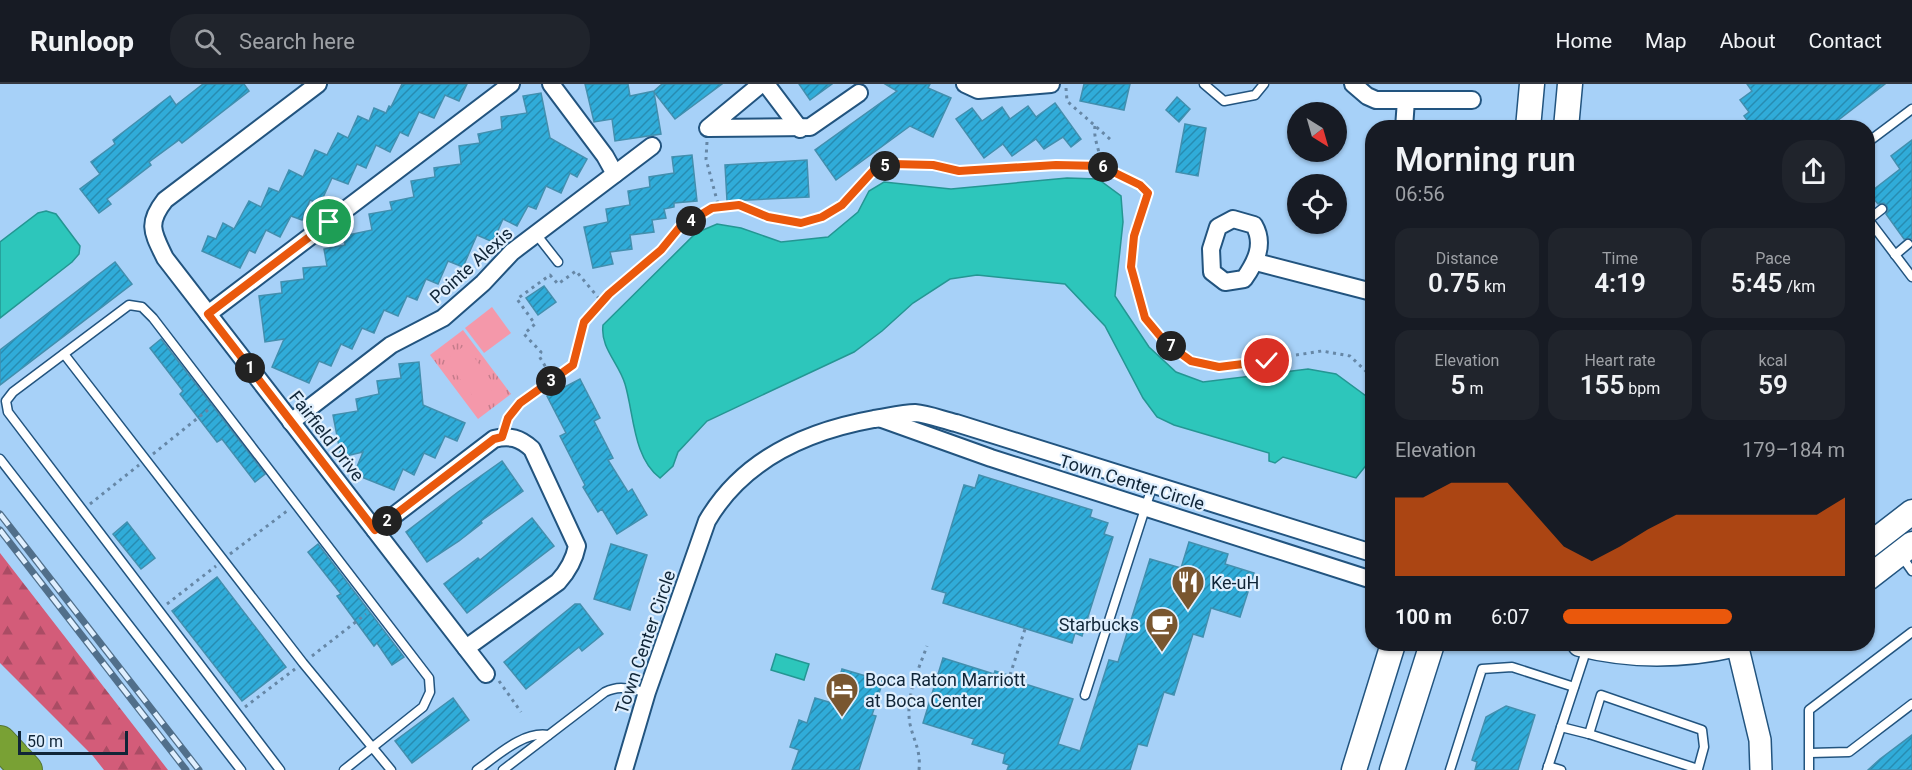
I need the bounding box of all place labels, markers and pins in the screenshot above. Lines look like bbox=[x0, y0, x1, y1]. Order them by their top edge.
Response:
pin: 5 bbox=[870, 151, 900, 181]
pin: 6 bbox=[1088, 152, 1118, 182]
pin bbox=[303, 196, 354, 247]
pin: 4 bbox=[676, 206, 706, 236]
pin: 7 bbox=[1156, 331, 1186, 361]
pin bbox=[1241, 335, 1292, 386]
pin: 1 bbox=[235, 353, 265, 383]
pin: 3 bbox=[536, 366, 566, 396]
pin: 2 bbox=[372, 506, 402, 536]
restaurant icon: Ke-uH bbox=[1170, 564, 1206, 611]
place label: Ke-uH bbox=[1211, 572, 1259, 593]
cafe icon: Starbucks bbox=[1144, 606, 1180, 653]
place label: Starbucks bbox=[1059, 614, 1139, 635]
place label: Boca Raton Marriott at Boca Center bbox=[865, 669, 1026, 711]
hotel icon: Boca Raton Marriott at Boca Center bbox=[824, 671, 860, 718]

